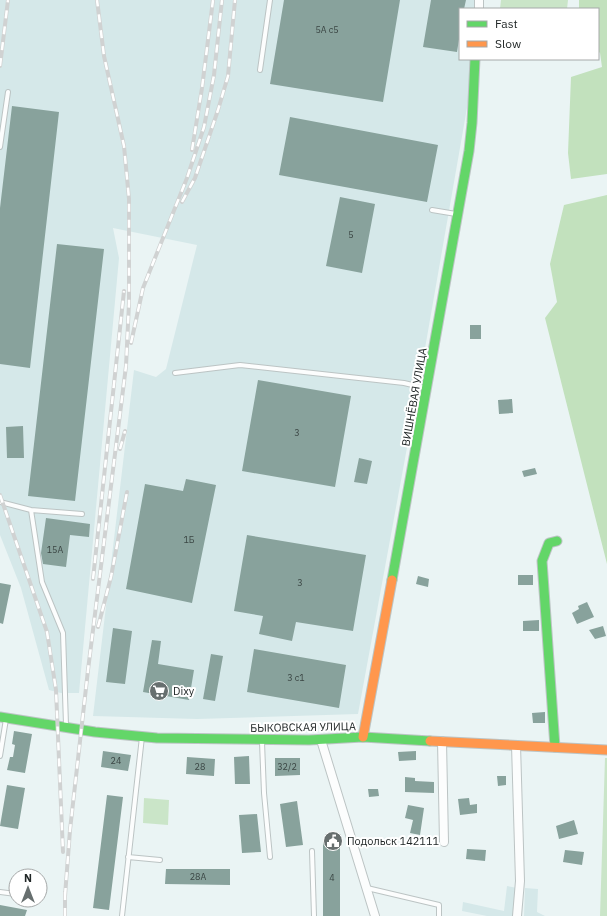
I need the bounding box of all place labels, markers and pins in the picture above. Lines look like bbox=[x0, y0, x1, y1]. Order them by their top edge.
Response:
supermarket icon: Dixy bbox=[148, 680, 170, 702]
place label: Dixy bbox=[173, 684, 195, 698]
public building icon: Подольск 142111 bbox=[322, 830, 344, 852]
place label: Подольск 142111 bbox=[347, 834, 440, 848]

